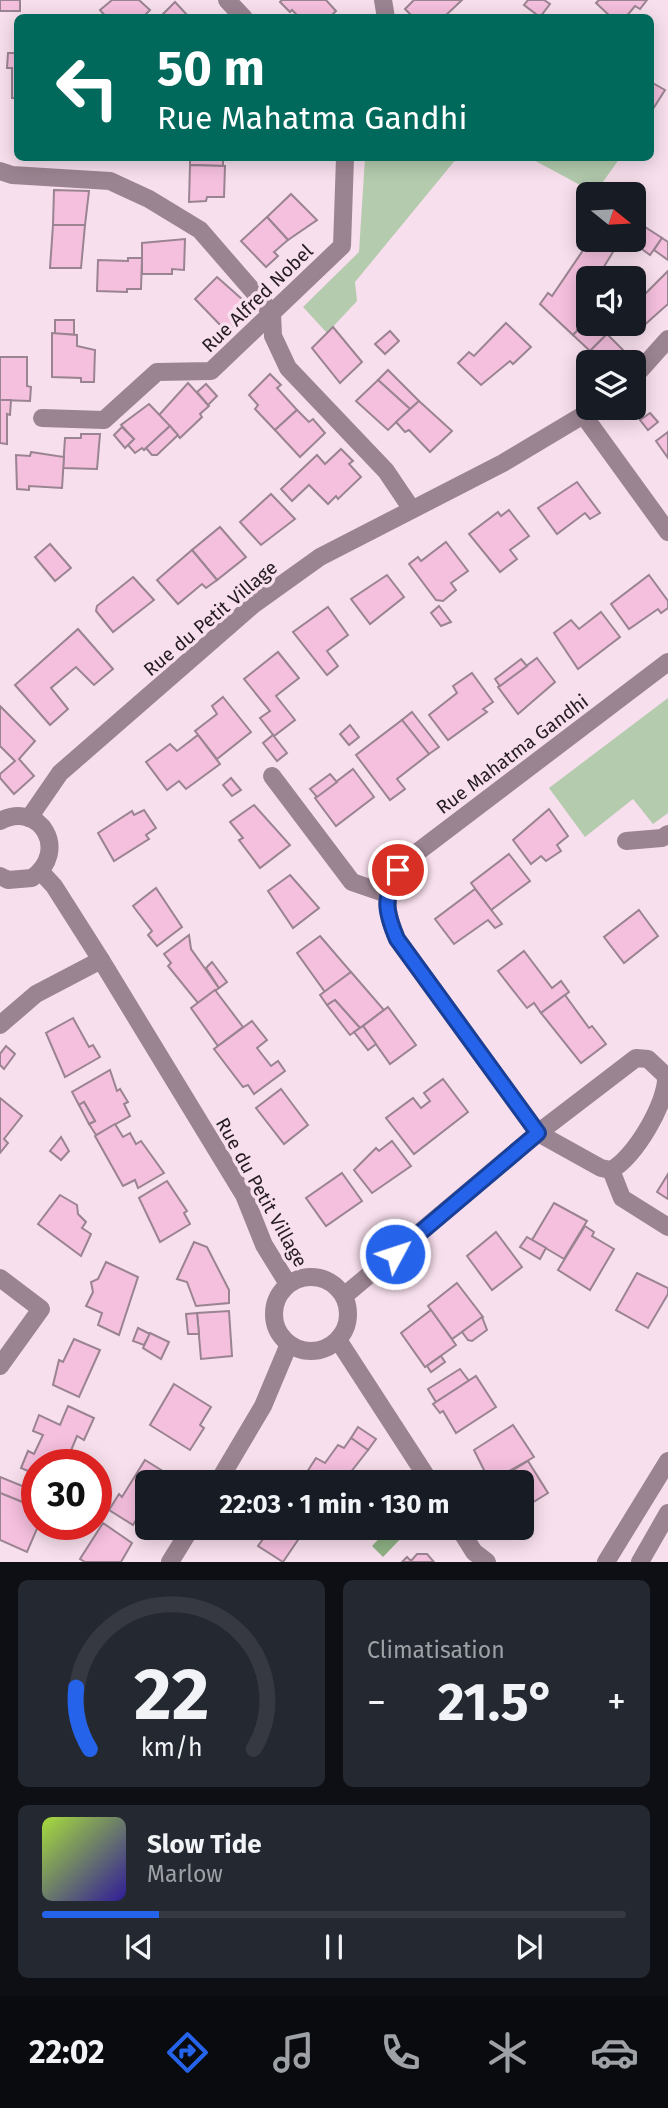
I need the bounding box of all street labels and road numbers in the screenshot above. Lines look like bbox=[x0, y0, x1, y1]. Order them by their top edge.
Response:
street label: Rue Alfred Nobel bbox=[197, 239, 318, 357]
street label: Rue du Petit Village bbox=[139, 556, 282, 681]
street label: Rue Mahatma Gandhi bbox=[432, 690, 593, 819]
street label: Rue du Petit Village bbox=[211, 1113, 312, 1271]

